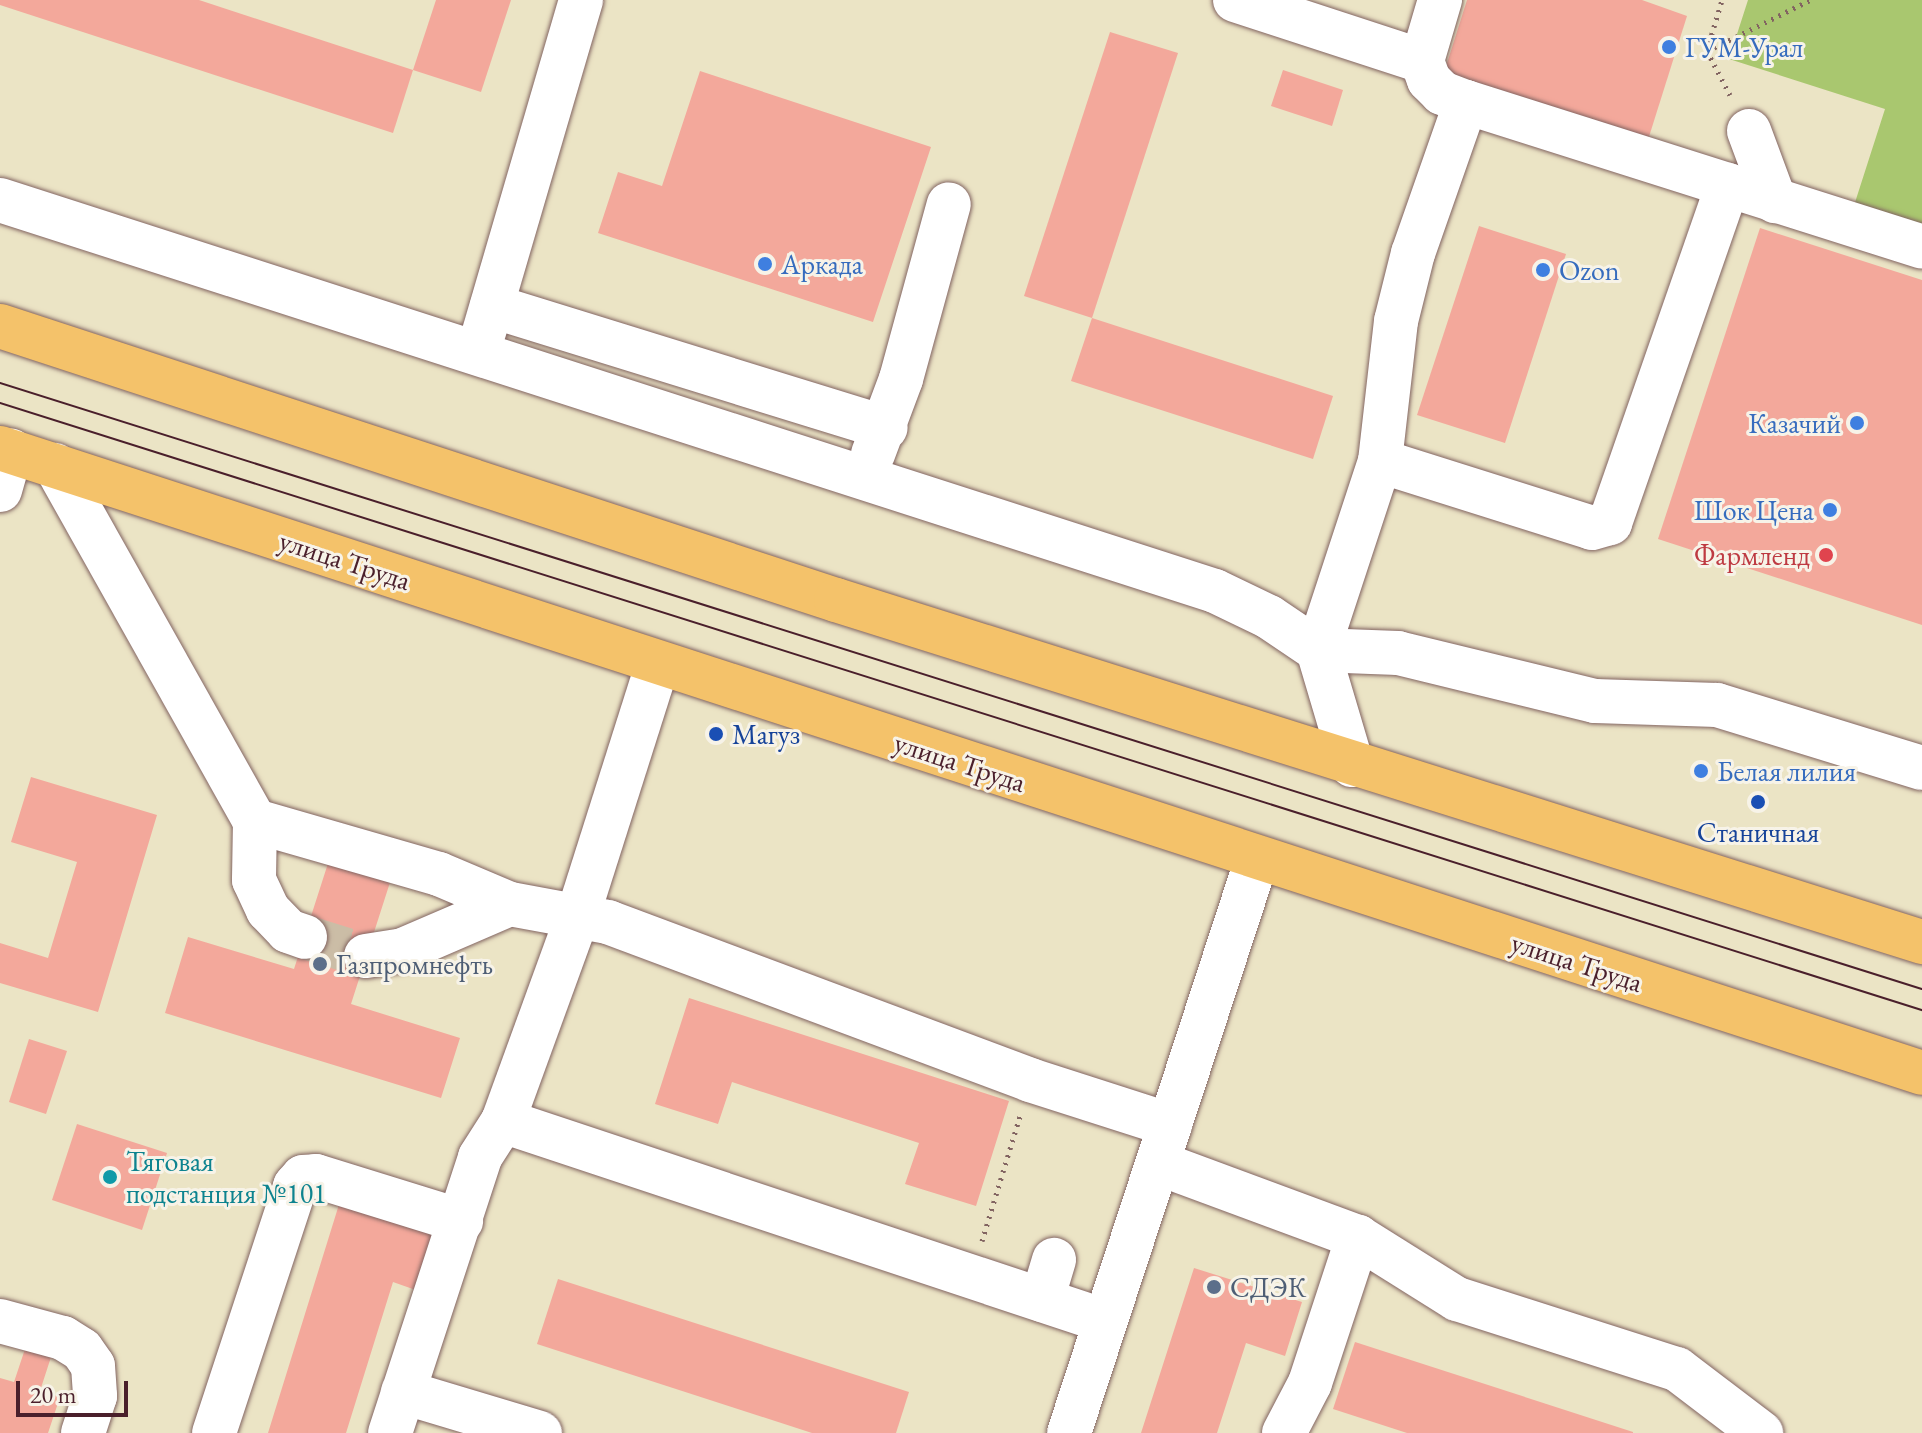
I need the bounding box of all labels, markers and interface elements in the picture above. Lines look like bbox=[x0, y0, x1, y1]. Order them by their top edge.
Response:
place label: ГУМ-Урал bbox=[1685, 30, 1803, 64]
marker: ГУМ-Урал bbox=[1660, 38, 1678, 56]
place label: Аркада bbox=[781, 247, 863, 281]
place label: Ozon bbox=[1559, 253, 1620, 287]
marker: Аркада bbox=[756, 255, 774, 273]
marker: Ozon bbox=[1534, 261, 1552, 279]
place label: Казачий bbox=[1748, 406, 1841, 440]
marker: Казачий bbox=[1848, 414, 1866, 432]
place label: Шок Цена bbox=[1694, 493, 1814, 527]
marker: Шок Цена bbox=[1821, 501, 1839, 519]
street label: улица Труда bbox=[275, 523, 415, 597]
place label: Фармленд bbox=[1694, 538, 1810, 572]
marker: Фармленд bbox=[1817, 546, 1835, 564]
place label: Магуз bbox=[732, 717, 800, 751]
marker: Магуз bbox=[707, 725, 725, 743]
street label: улица Труда bbox=[890, 725, 1030, 799]
place label: Белая лилия bbox=[1717, 754, 1856, 788]
marker: Белая лилия bbox=[1692, 762, 1710, 780]
marker: Станичная bbox=[1749, 793, 1767, 811]
place label: Станичная bbox=[1697, 815, 1819, 849]
street label: улица Труда bbox=[1507, 925, 1647, 999]
place label: Газпромнефть bbox=[336, 947, 493, 981]
marker: Газпромнефть bbox=[311, 955, 329, 973]
place label: Тяговая подстанция №101 bbox=[126, 1144, 327, 1210]
marker: Тяговая подстанция №101 bbox=[101, 1168, 119, 1186]
place label: СДЭК bbox=[1230, 1270, 1306, 1304]
marker: СДЭК bbox=[1205, 1278, 1223, 1296]
scale bar bbox=[20, 1365, 132, 1415]
text: 20 m bbox=[30, 1379, 77, 1410]

